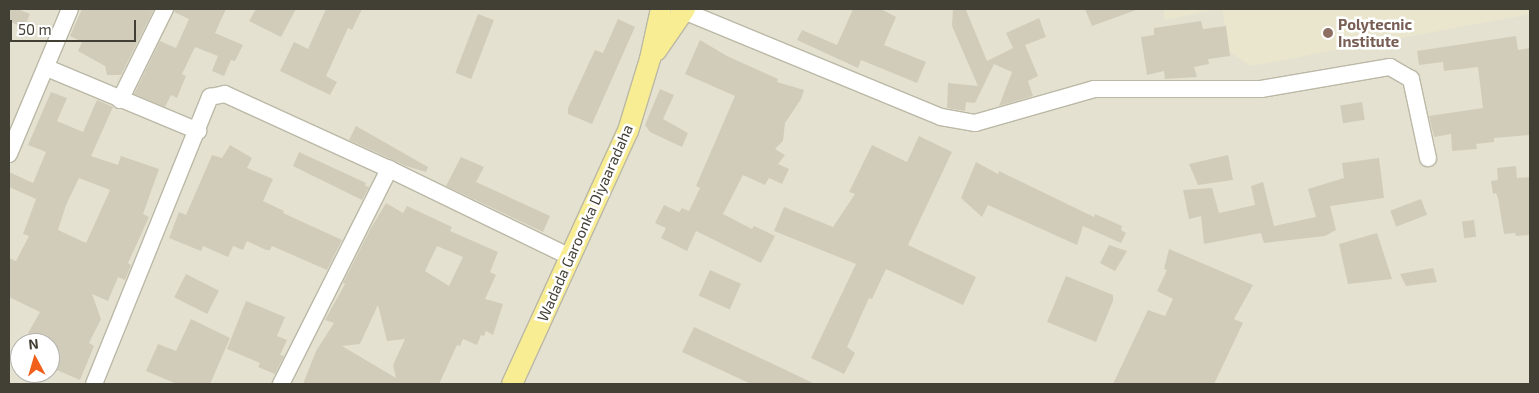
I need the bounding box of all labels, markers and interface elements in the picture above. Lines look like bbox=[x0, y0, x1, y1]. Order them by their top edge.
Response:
scale bar bbox=[12, 10, 139, 42]
place label: Polytecnic Institute bbox=[1338, 15, 1412, 50]
text: 50 m bbox=[18, 20, 52, 38]
marker: Polytecnic Institute bbox=[1322, 27, 1334, 39]
street label: Wadada Garoonka Diyaaradaha bbox=[533, 122, 637, 324]
north arrow bbox=[10, 333, 60, 383]
text: N bbox=[28, 335, 39, 353]

